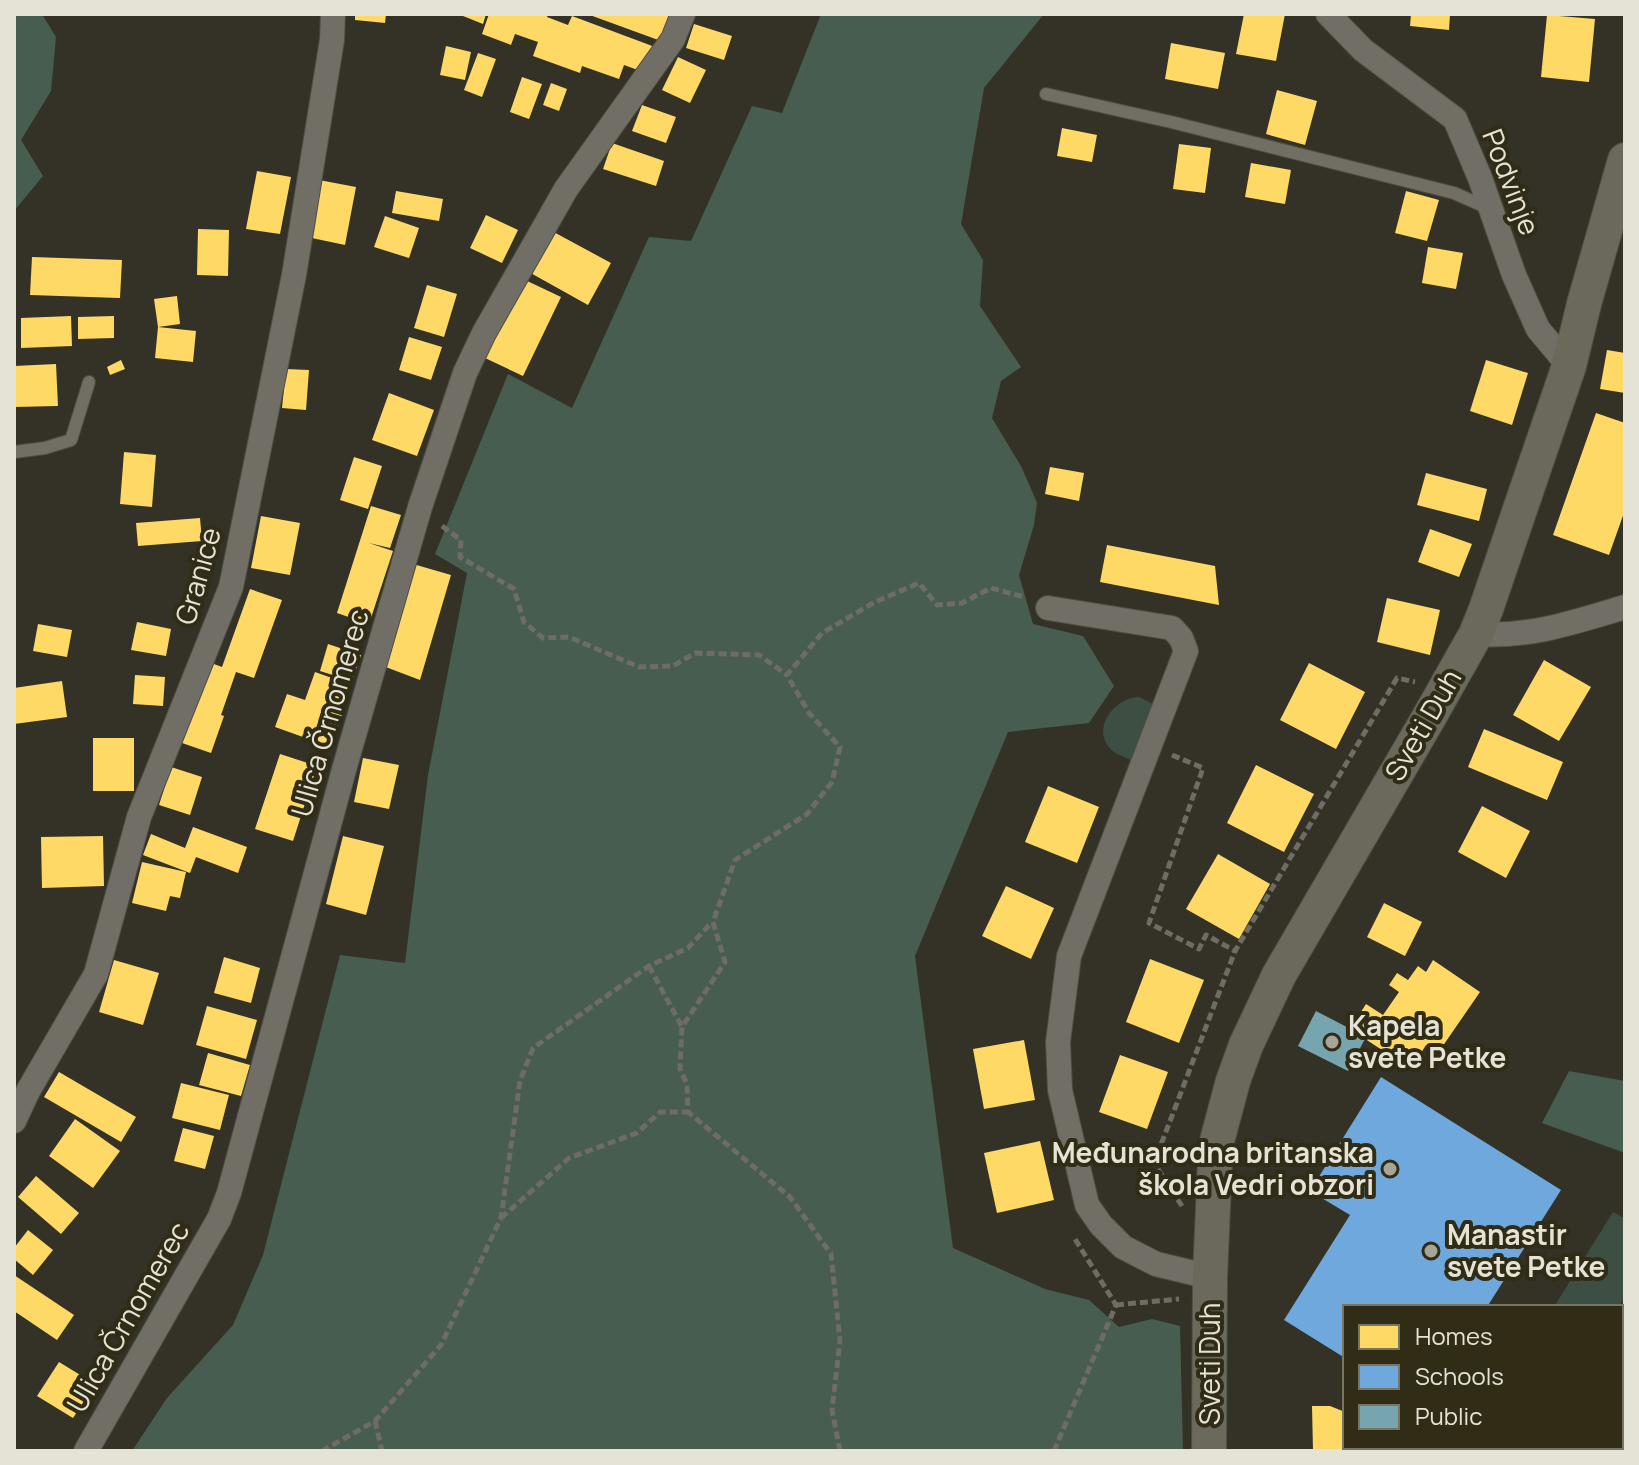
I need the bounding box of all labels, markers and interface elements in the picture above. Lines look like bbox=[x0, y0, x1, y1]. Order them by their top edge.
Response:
street label: Podvinje bbox=[1474, 123, 1550, 240]
street label: Granice bbox=[165, 523, 229, 629]
street label: Ulica Črnomerec bbox=[281, 605, 377, 821]
street label: Sveti Duh bbox=[1375, 662, 1469, 787]
place label: Kapela svete Petke bbox=[1348, 1006, 1506, 1076]
marker: Kapela svete Petke bbox=[1323, 1033, 1341, 1051]
place label: Međunarodna britanska škola Vedri obzori bbox=[1052, 1133, 1374, 1203]
marker: Međunarodna britanska škola Vedri obzori bbox=[1381, 1160, 1399, 1178]
street label: Ulica Črnomerec bbox=[57, 1214, 197, 1419]
place label: Manastir svete Petke bbox=[1447, 1215, 1605, 1285]
marker: Manastir svete Petke bbox=[1422, 1242, 1440, 1260]
street label: Sveti Duh bbox=[1190, 1303, 1228, 1425]
legend bbox=[1343, 1305, 1623, 1449]
text: Homes bbox=[1415, 1319, 1493, 1352]
text: Schools bbox=[1415, 1359, 1504, 1392]
text: Public bbox=[1415, 1399, 1482, 1432]

